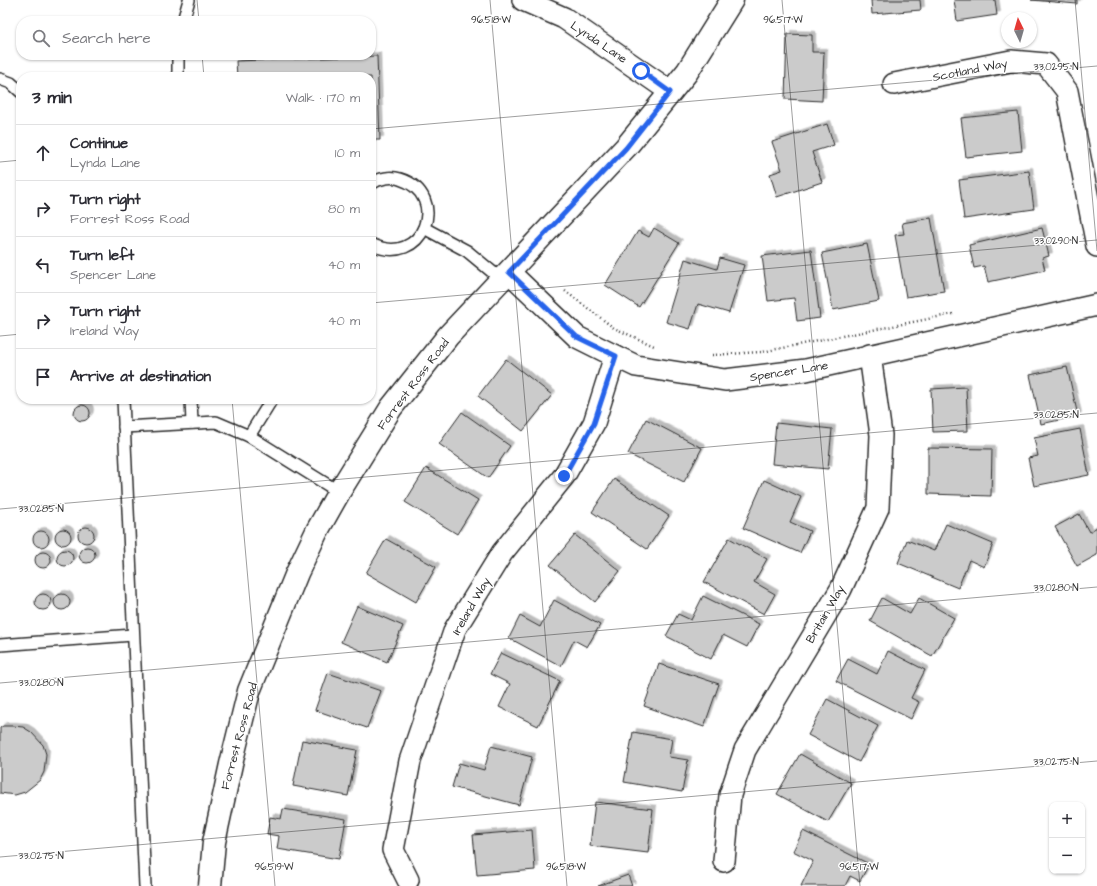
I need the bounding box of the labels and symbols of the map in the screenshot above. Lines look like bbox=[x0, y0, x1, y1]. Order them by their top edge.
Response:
north arrow bbox=[1001, 12, 1037, 48]
text: 96.518°W bbox=[471, 13, 511, 27]
text: 96.517°W bbox=[763, 13, 803, 27]
street label: Lynda Lane bbox=[567, 17, 631, 69]
street label: Scotland Way bbox=[931, 55, 1010, 87]
text: 33.0295°N bbox=[1034, 60, 1078, 74]
route start bbox=[632, 62, 650, 80]
text: 33.0290°N bbox=[1034, 234, 1078, 248]
street label: Forrest Ross Road bbox=[373, 335, 453, 433]
street label: Spencer Lane bbox=[749, 357, 830, 386]
text: 33.0285°N bbox=[1033, 408, 1079, 422]
route end bbox=[555, 467, 573, 485]
text: 33.0285°N bbox=[18, 502, 64, 516]
street label: Ireland Way bbox=[448, 574, 496, 639]
text: 33.0280°N bbox=[1034, 581, 1078, 595]
street label: Britain Way bbox=[802, 582, 850, 647]
text: 33.0280°N bbox=[19, 676, 63, 690]
street label: Forrest Ross Road bbox=[217, 681, 262, 792]
text: 33.0275°N bbox=[1033, 755, 1079, 769]
text: 33.0275°N bbox=[18, 849, 64, 863]
text: 96.519°W bbox=[254, 860, 294, 874]
text: 96.518°W bbox=[546, 860, 586, 874]
text: 96.517°W bbox=[839, 860, 879, 874]

